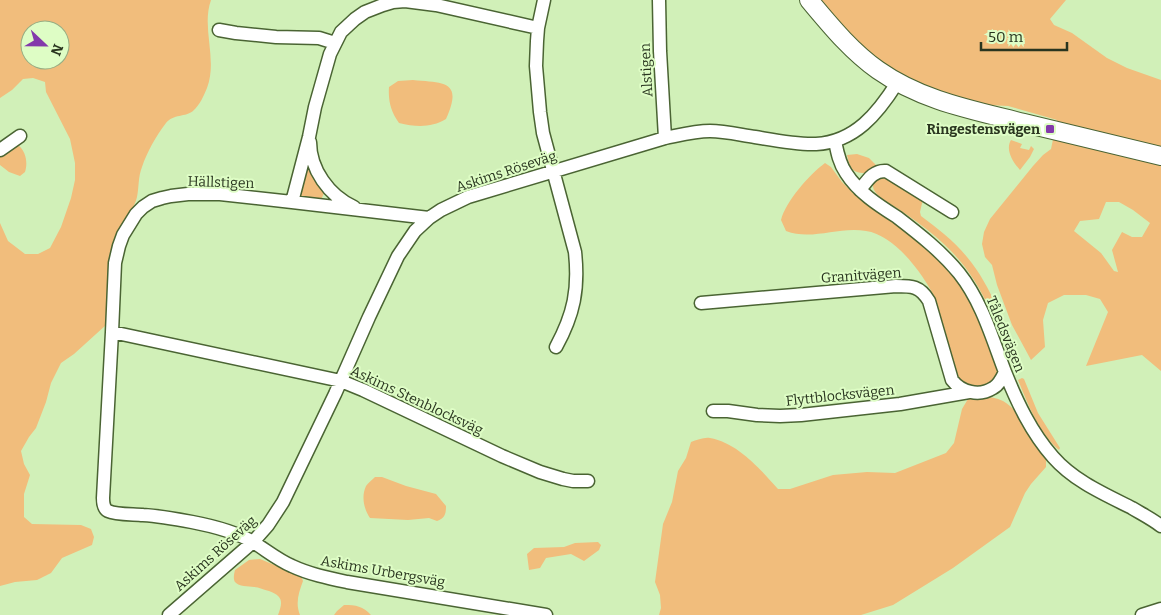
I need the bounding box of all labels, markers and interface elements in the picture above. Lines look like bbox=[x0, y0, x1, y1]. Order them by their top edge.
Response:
north arrow bbox=[20, 20, 70, 70]
scale bar bbox=[981, 20, 1067, 52]
text: 50 m bbox=[988, 28, 1024, 46]
text: N bbox=[47, 41, 66, 58]
street label: Alstigen bbox=[637, 43, 656, 97]
place label: Ringestensvägen bbox=[926, 121, 1040, 138]
marker: Ringestensvägen bbox=[1044, 123, 1056, 135]
street label: Askims Röseväg bbox=[454, 147, 559, 196]
street label: Hällstigen bbox=[187, 173, 255, 192]
street label: Granitvägen bbox=[820, 264, 902, 287]
street label: Tåledsvägen bbox=[983, 294, 1029, 375]
street label: Askims Stenblocksväg bbox=[348, 362, 486, 439]
street label: Flyttblocksvägen bbox=[785, 381, 895, 410]
street label: Askims Röseväg bbox=[171, 512, 260, 595]
street label: Askims Urbergsväg bbox=[319, 552, 447, 591]

